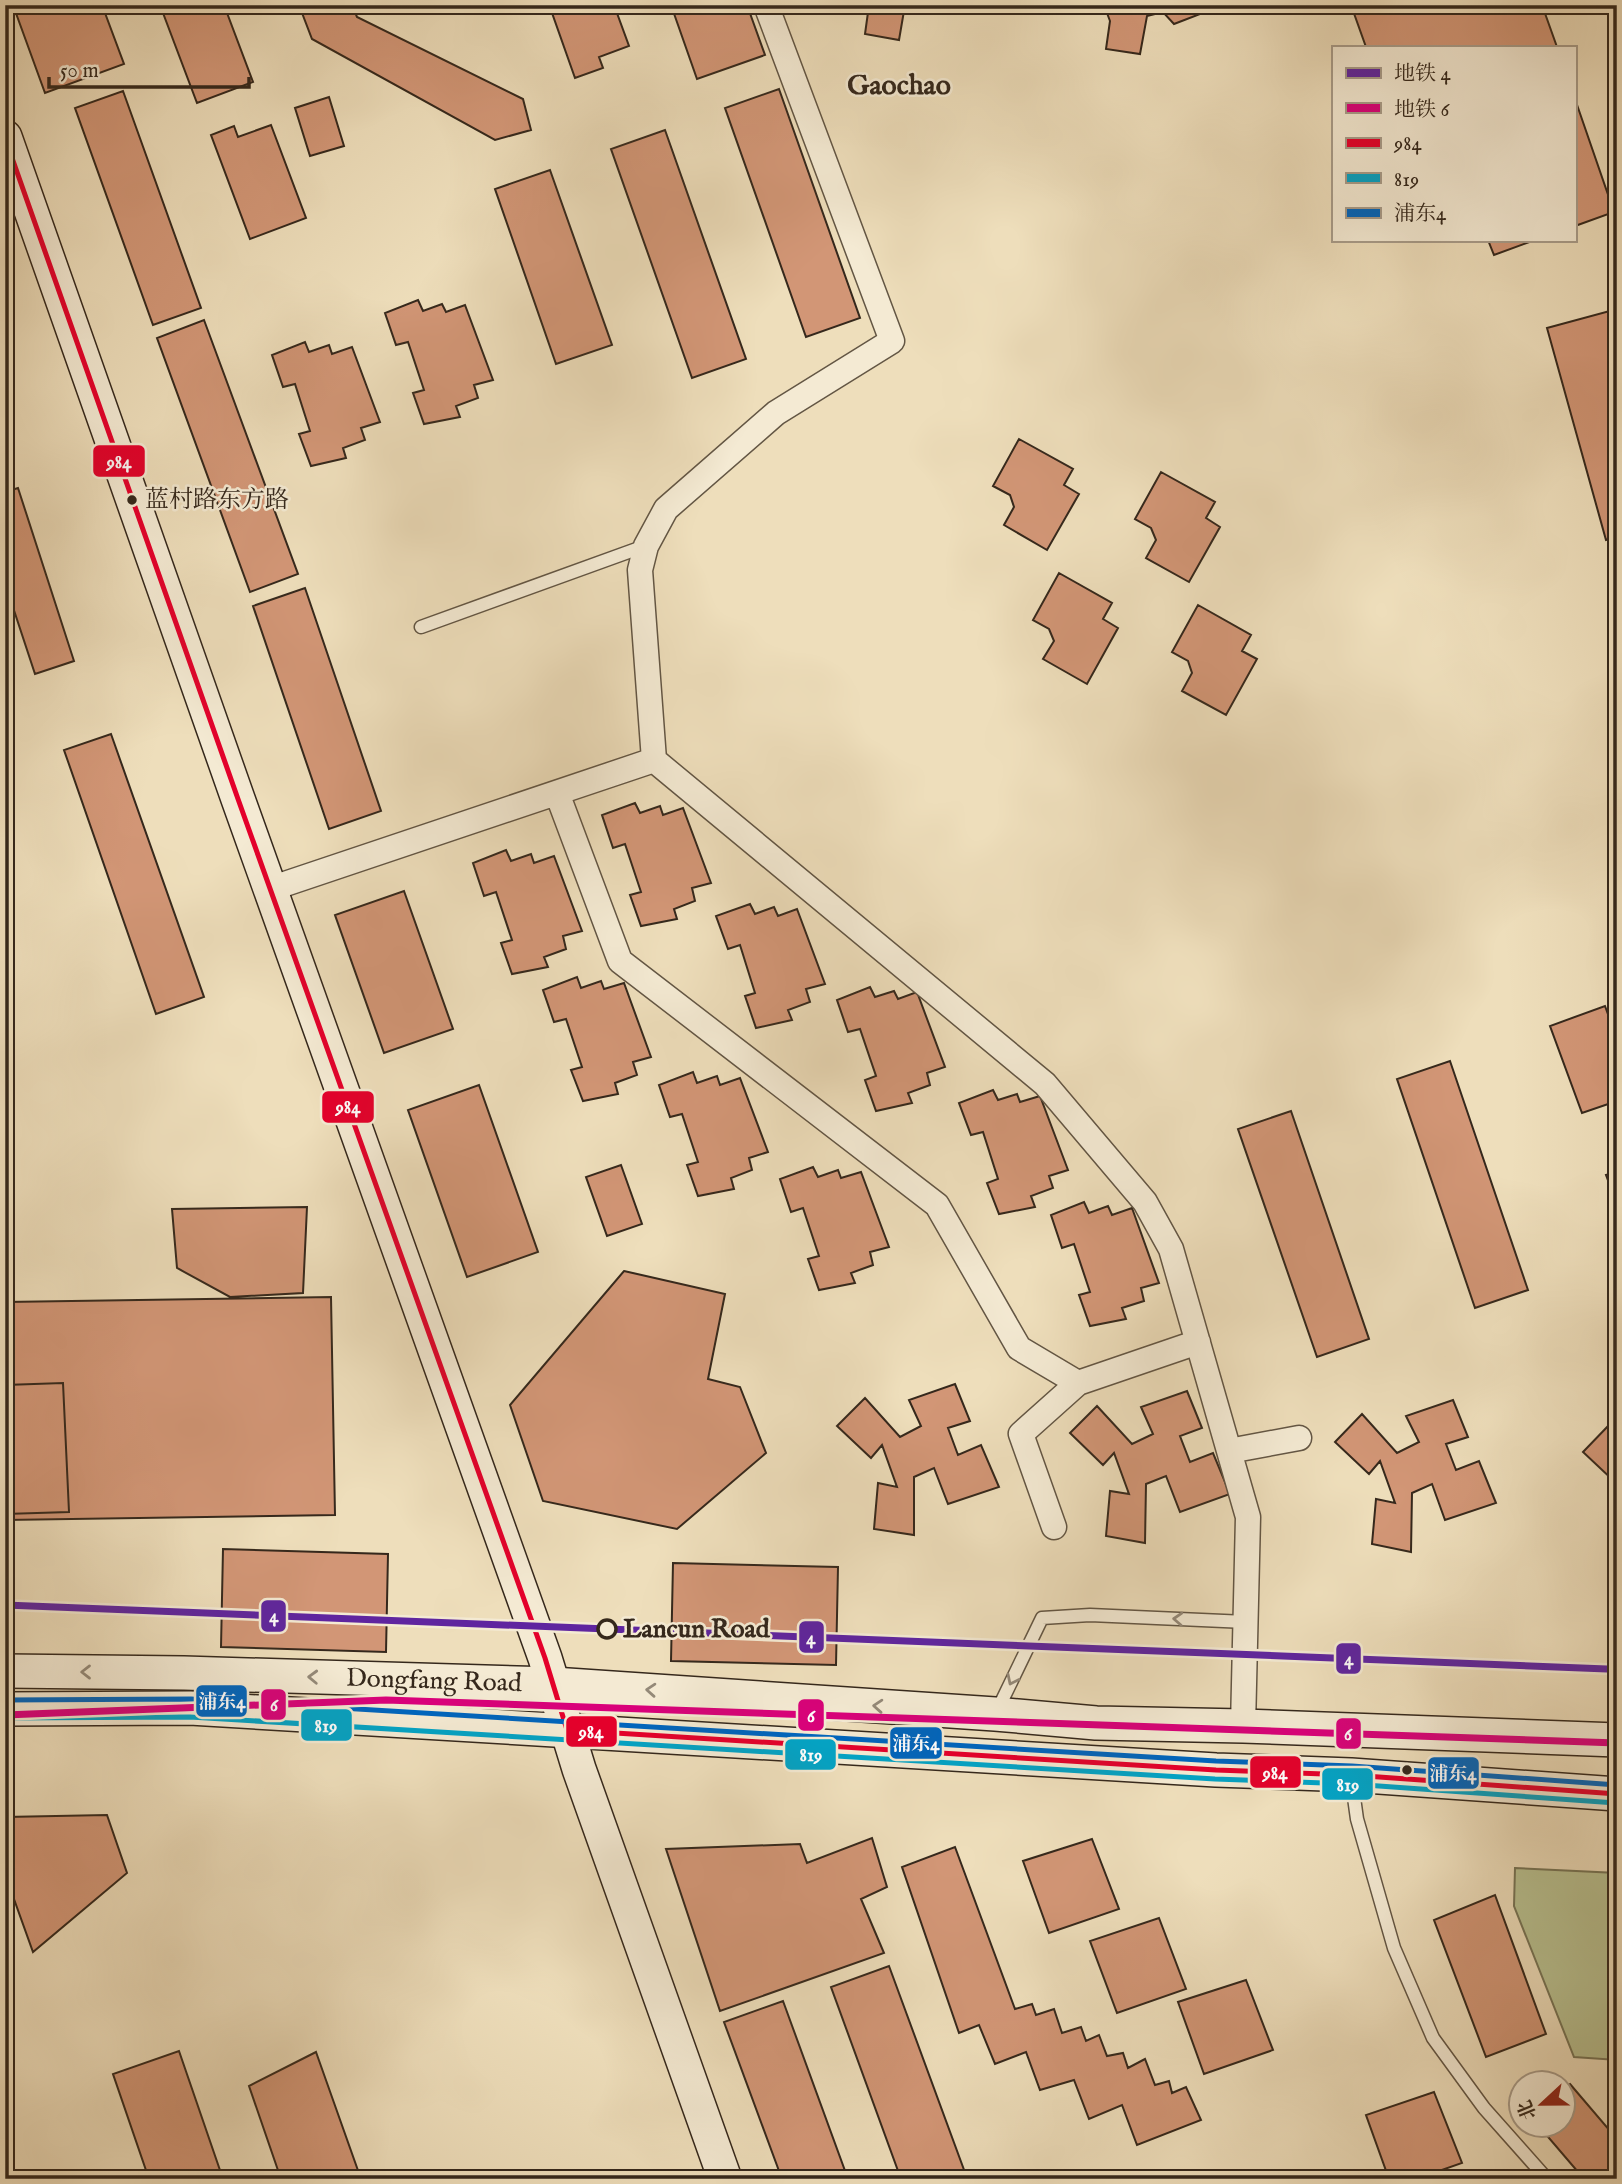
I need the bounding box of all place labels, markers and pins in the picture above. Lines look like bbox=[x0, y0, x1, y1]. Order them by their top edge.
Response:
place label: 蓝村路东方路 bbox=[145, 485, 289, 516]
marker: 蓝村路东方路 bbox=[125, 493, 139, 507]
place label: Lancun Road bbox=[623, 1613, 771, 1646]
marker: Lancun Road bbox=[597, 1619, 617, 1639]
unlabelled marker bbox=[1400, 1763, 1414, 1777]

